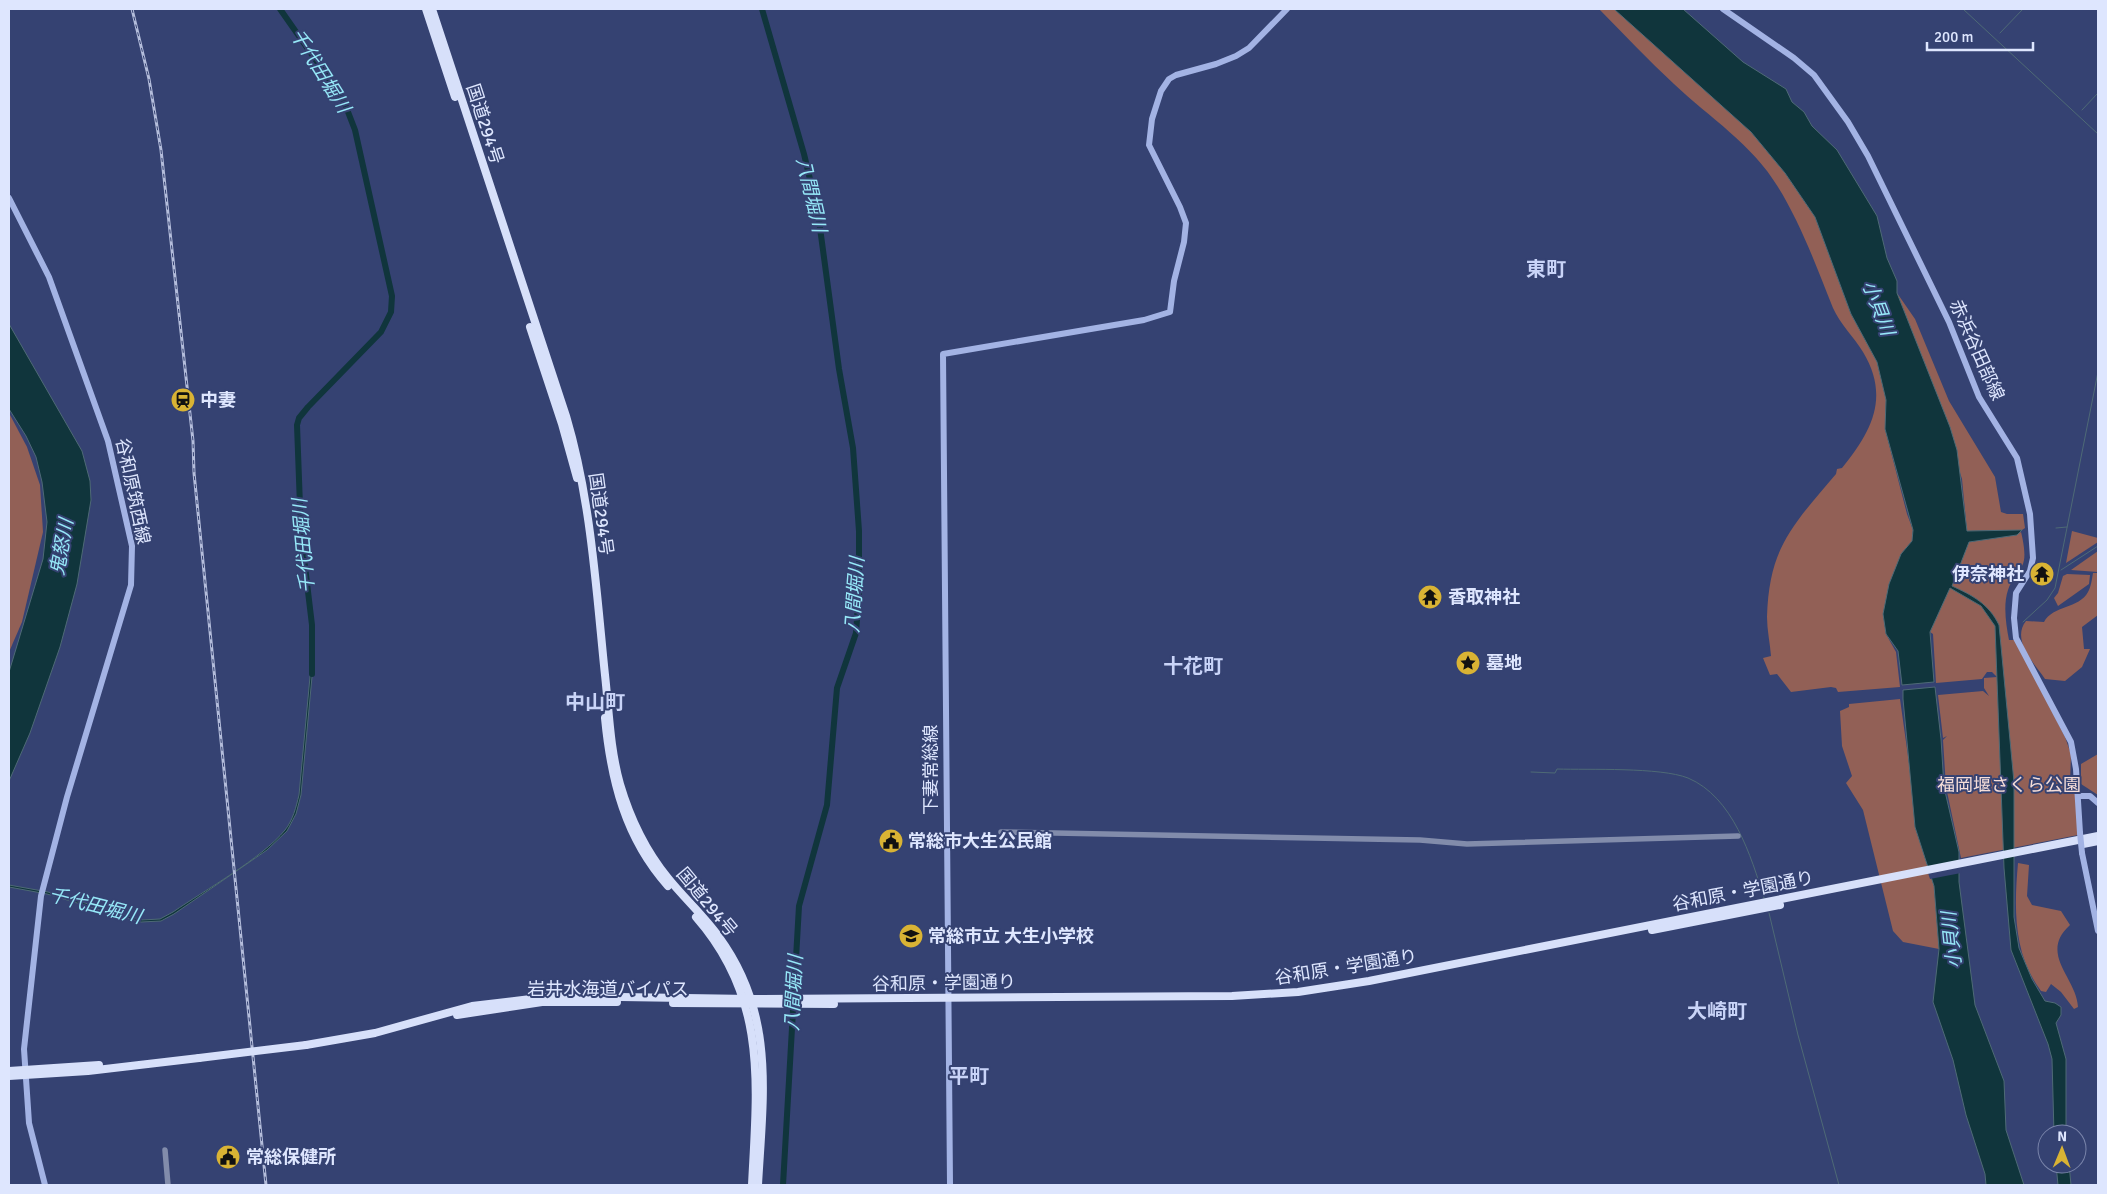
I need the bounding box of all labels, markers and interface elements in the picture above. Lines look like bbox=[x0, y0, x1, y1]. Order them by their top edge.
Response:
scale bar bbox=[1927, 20, 2033, 52]
water label: 千代田堀川 bbox=[285, 24, 356, 119]
text: 200 m bbox=[1934, 28, 1974, 46]
street label: 国道294号 bbox=[462, 81, 508, 167]
water label: 八間堀川 bbox=[791, 155, 832, 237]
district label: 東町 bbox=[1526, 257, 1566, 282]
water label: 小貝川 bbox=[1857, 277, 1900, 341]
street label: 赤浜谷田部線 bbox=[1945, 296, 2009, 404]
station icon: 中妻 bbox=[170, 387, 196, 413]
place label: 中妻 bbox=[200, 389, 236, 411]
street label: 谷和原筑西線 bbox=[111, 436, 155, 546]
street label: 国道294号 bbox=[584, 471, 618, 557]
water label: 千代田堀川 bbox=[288, 496, 320, 594]
water label: 鬼怒川 bbox=[45, 515, 79, 577]
water label: 八間堀川 bbox=[840, 554, 870, 634]
temple icon: 伊奈神社 bbox=[2029, 561, 2055, 587]
place label: 伊奈神社 bbox=[1952, 563, 2024, 585]
temple icon: 香取神社 bbox=[1417, 584, 1443, 610]
place label: 香取神社 bbox=[1448, 586, 1520, 608]
place icon: 墓地 bbox=[1455, 650, 1481, 676]
place label: 墓地 bbox=[1486, 652, 1522, 674]
district label: 十花町 bbox=[1163, 654, 1223, 679]
district label: 中山町 bbox=[565, 690, 625, 715]
street label: 下妻常総線 bbox=[920, 725, 942, 815]
park label: 福岡堰さくら公園 bbox=[1937, 774, 2081, 796]
public building icon: 常総市大生公民館 bbox=[878, 828, 904, 854]
place label: 常総市大生公民館 bbox=[908, 830, 1052, 852]
street label: 国道294号 bbox=[672, 863, 742, 941]
street label: 谷和原・学園通り bbox=[1670, 866, 1816, 916]
water label: 千代田堀川 bbox=[46, 883, 146, 930]
water label: 小貝川 bbox=[1937, 908, 1967, 970]
school or university icon: 常総市立 大生小学校 bbox=[898, 923, 924, 949]
place label: 常総市立 大生小学校 bbox=[928, 925, 1094, 947]
street label: 谷和原・学園通り bbox=[1273, 945, 1419, 989]
water label: 八間堀川 bbox=[780, 952, 808, 1032]
street label: 谷和原・学園通り bbox=[872, 971, 1016, 995]
street label: 岩井水海道バイパス bbox=[527, 978, 689, 1000]
district label: 大崎町 bbox=[1687, 999, 1747, 1024]
district label: 平町 bbox=[949, 1064, 989, 1089]
north arrow bbox=[2037, 1124, 2087, 1174]
text: N bbox=[2057, 1128, 2067, 1145]
public building icon: 常総保健所 bbox=[215, 1144, 241, 1170]
place label: 常総保健所 bbox=[246, 1146, 336, 1168]

